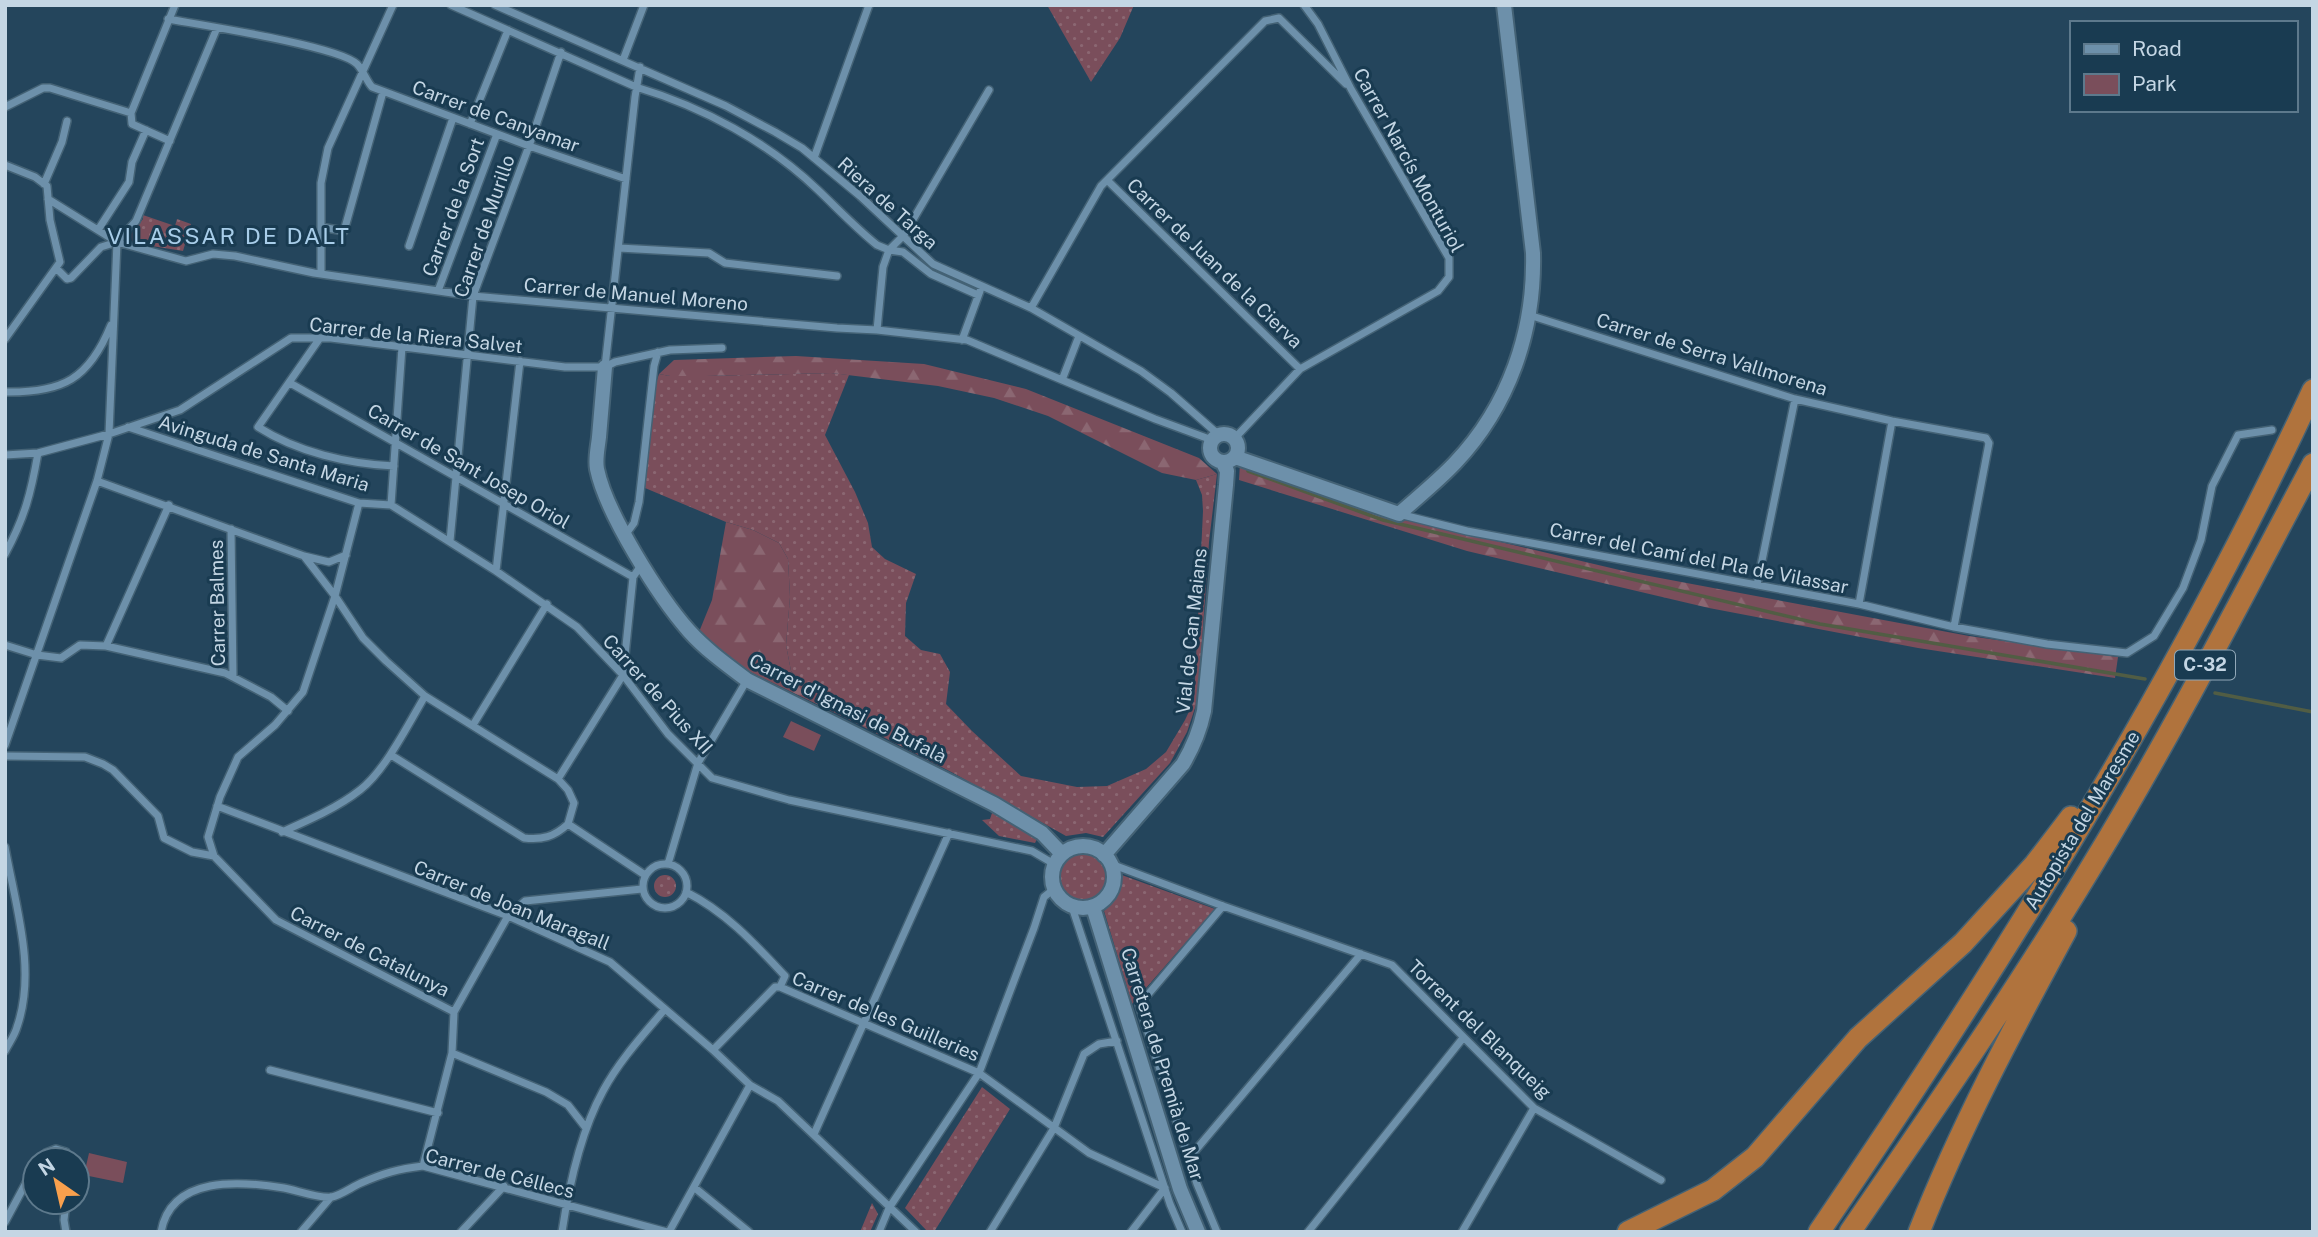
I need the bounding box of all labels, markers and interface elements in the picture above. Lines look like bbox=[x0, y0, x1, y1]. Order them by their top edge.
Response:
legend bbox=[2070, 21, 2297, 112]
text: Road bbox=[2132, 36, 2182, 61]
street label: Carrer Narcís Monturiol bbox=[1349, 64, 1469, 256]
text: Park bbox=[2132, 71, 2177, 96]
street label: Carrer de Canyamar bbox=[409, 76, 583, 156]
street label: Carrer de la Sort bbox=[418, 135, 488, 279]
street label: Carrer de Murillo bbox=[449, 152, 519, 300]
street label: Riera de Targa bbox=[834, 152, 942, 254]
street label: Carrer de Juan de la Cierva bbox=[1123, 173, 1307, 353]
district label: VILASSAR DE DALT bbox=[107, 222, 351, 249]
street label: Carrer de Manuel Moreno bbox=[523, 273, 749, 315]
street label: Carrer de Serra Vallmorena bbox=[1594, 308, 1830, 400]
street label: Carrer de la Riera Salvet bbox=[308, 313, 524, 357]
street label: Carrer de Sant Josep Oriol bbox=[364, 399, 574, 533]
street label: Avinguda de Santa Maria bbox=[156, 410, 372, 496]
street label: Carrer del Camí del Pla de Vilassar bbox=[1548, 518, 1850, 598]
street label: Carrer Balmes bbox=[205, 539, 229, 667]
street label: Vial de Can Maians bbox=[1171, 547, 1211, 715]
street label: Carrer de Pius XII bbox=[599, 630, 717, 758]
street label: Carrer d'Ignasi de Bufalà bbox=[746, 649, 950, 767]
road number: C-32 bbox=[2175, 650, 2235, 680]
street label: Autopista del Maresme bbox=[2020, 727, 2144, 913]
street label: Carrer de Joan Maragall bbox=[411, 856, 613, 954]
street label: Carrer de Catalunya bbox=[287, 901, 453, 1001]
street label: Carretera de Premià de Mar bbox=[1117, 945, 1209, 1183]
street label: Torrent del Blanqueig bbox=[1404, 955, 1556, 1103]
street label: Carrer de les Guilleries bbox=[789, 967, 983, 1065]
street label: Carrer de Céllecs bbox=[423, 1144, 577, 1202]
north arrow bbox=[21, 1146, 91, 1216]
text: N bbox=[34, 1154, 59, 1180]

